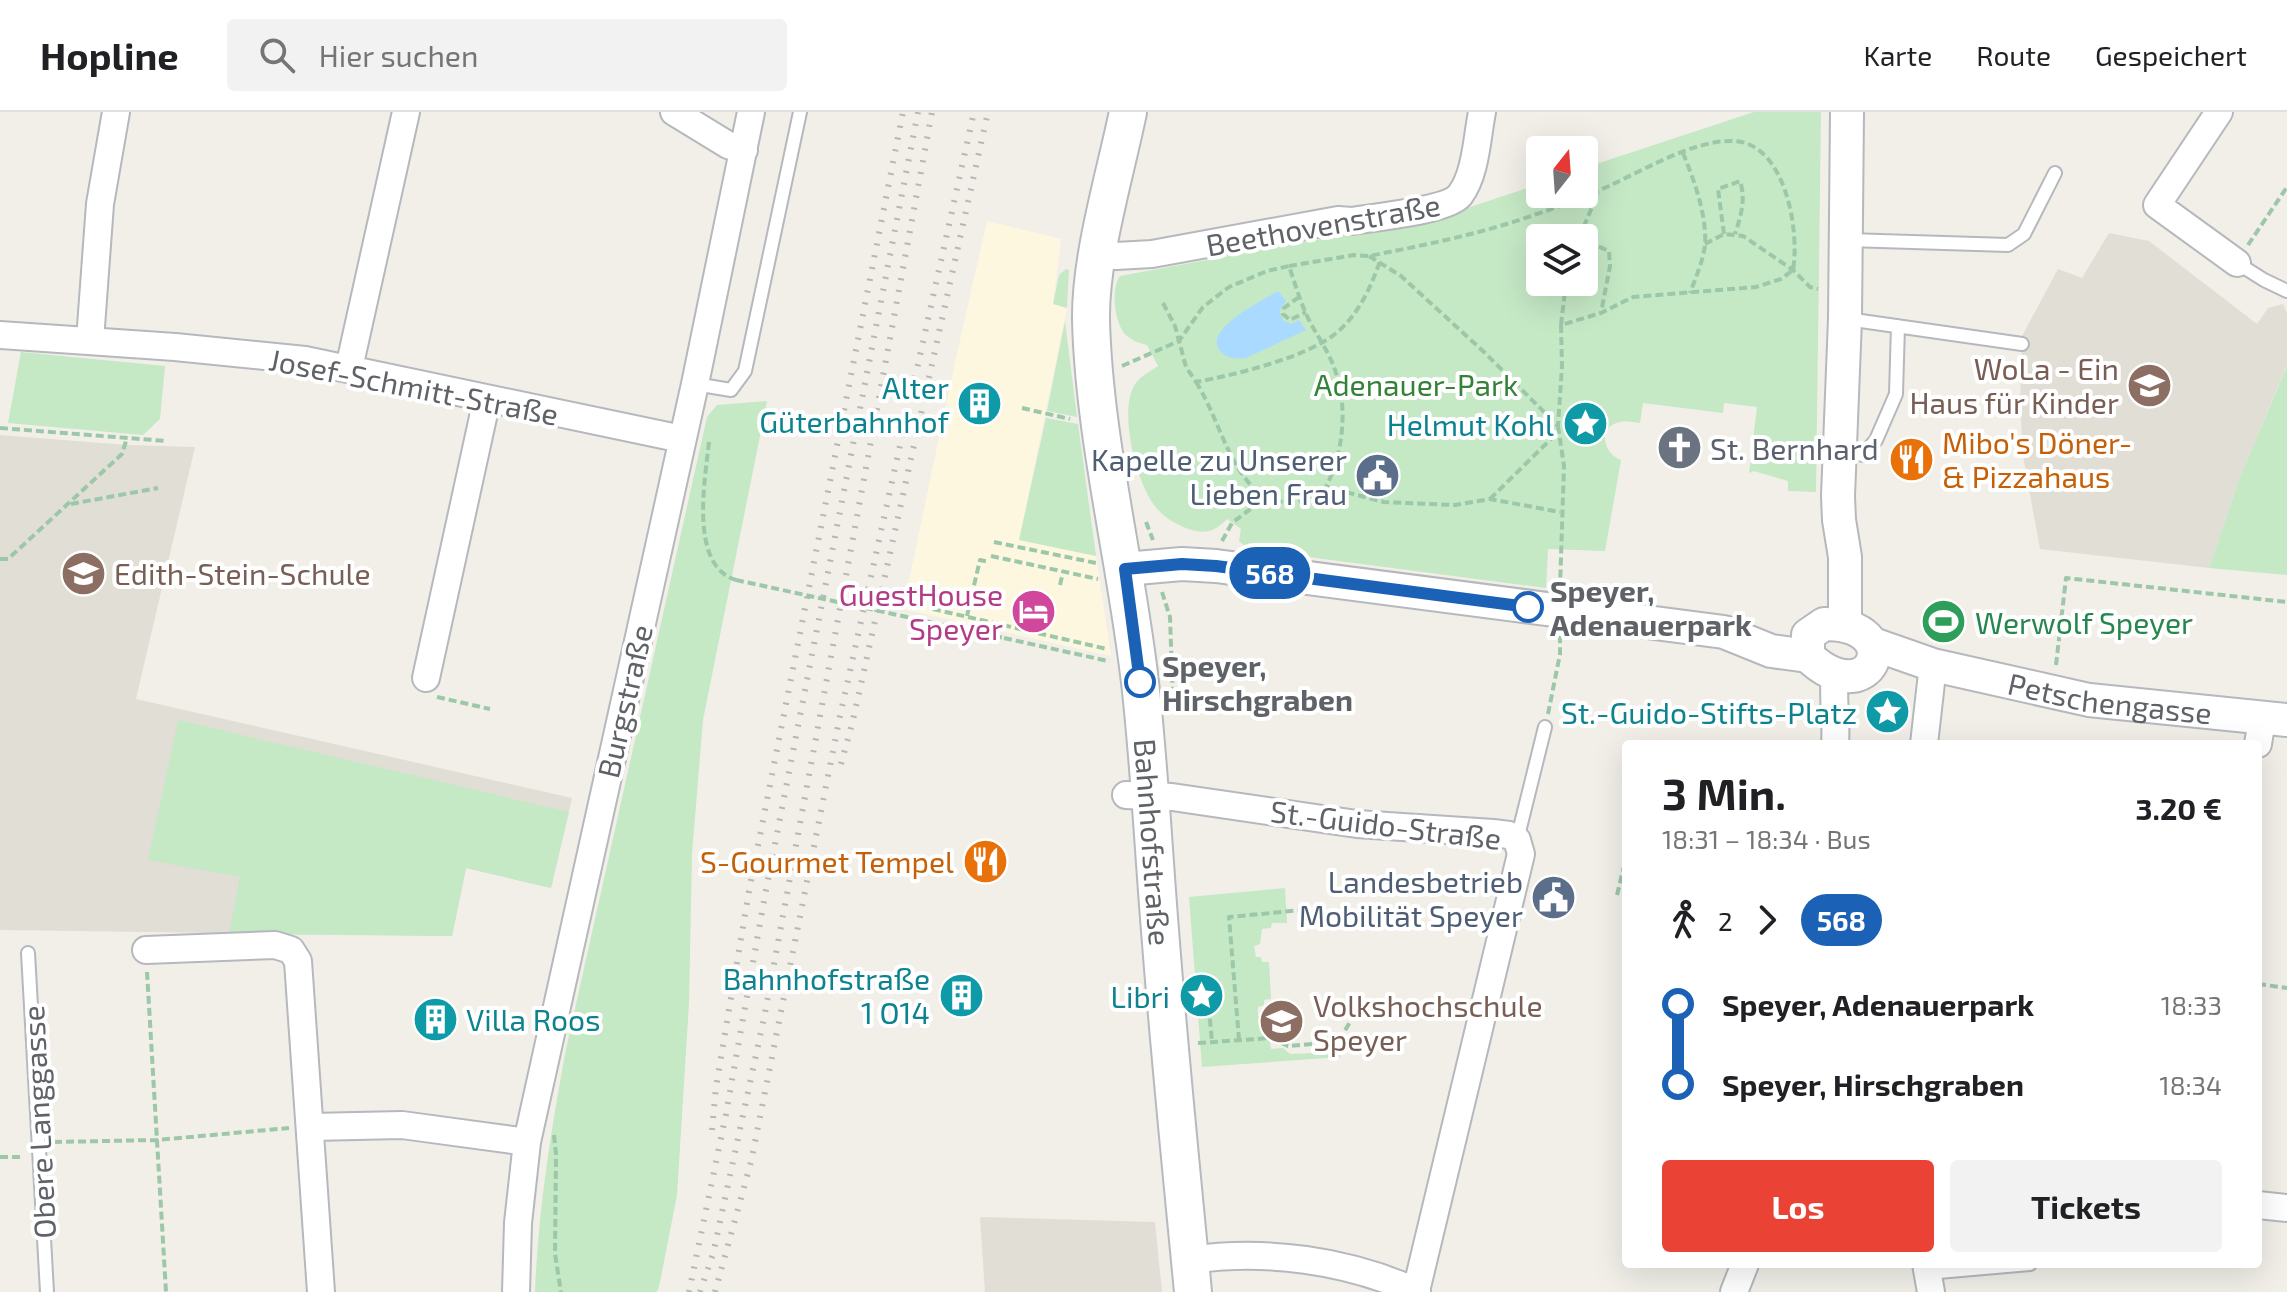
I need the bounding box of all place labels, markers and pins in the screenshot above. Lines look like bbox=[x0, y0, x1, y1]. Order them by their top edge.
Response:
place label: WoLa - Ein Haus für Kinder bbox=[1909, 350, 2119, 420]
school or university icon: WoLa - Ein Haus für Kinder bbox=[2126, 361, 2174, 409]
place label: Alter Güterbahnhof bbox=[759, 369, 950, 439]
building icon: Alter Güterbahnhof bbox=[956, 380, 1004, 428]
place icon: Helmut Kohl bbox=[1561, 400, 1609, 448]
place label: Helmut Kohl bbox=[1387, 406, 1554, 442]
church icon: St. Bernhard bbox=[1655, 424, 1703, 472]
place label: Mibo's Döner- & Pizzahaus bbox=[1942, 424, 2132, 494]
place label: St. Bernhard bbox=[1710, 430, 1879, 466]
restaurant icon: Mibo's Döner- & Pizzahaus bbox=[1887, 435, 1935, 483]
place label: Kapelle zu Unserer Lieben Frau bbox=[1091, 441, 1347, 511]
public building icon: Kapelle zu Unserer Lieben Frau bbox=[1354, 452, 1402, 500]
school or university icon: Edith-Stein-Schule bbox=[59, 549, 107, 597]
place label: Edith-Stein-Schule bbox=[114, 555, 371, 591]
place label: Speyer, Adenauerpark bbox=[1550, 572, 1752, 642]
place label: GuestHouse Speyer bbox=[839, 576, 1003, 646]
hotel icon: GuestHouse Speyer bbox=[1010, 587, 1058, 635]
marker: Speyer, Adenauerpark bbox=[1513, 592, 1543, 622]
sports icon: Werwolf Speyer bbox=[1920, 598, 1968, 646]
place label: Werwolf Speyer bbox=[1975, 604, 2193, 640]
place label: Speyer, Hirschgraben bbox=[1162, 647, 1353, 717]
marker: Speyer, Hirschgraben bbox=[1125, 667, 1155, 697]
place icon: St.-Guido-Stifts-Platz bbox=[1864, 688, 1912, 736]
place label: St.-Guido-Stifts-Platz bbox=[1561, 694, 1857, 730]
restaurant icon: S-Gourmet Tempel bbox=[961, 837, 1009, 885]
place label: S-Gourmet Tempel bbox=[700, 843, 954, 879]
place label: Landesbetrieb Mobilität Speyer bbox=[1299, 863, 1523, 933]
public building icon: Landesbetrieb Mobilität Speyer bbox=[1530, 874, 1578, 922]
place label: Bahnhofstraße 1 O14 bbox=[723, 960, 930, 1030]
building icon: Bahnhofstraße 1 O14 bbox=[937, 971, 985, 1019]
place icon: Libri bbox=[1177, 972, 1225, 1020]
place label: Libri bbox=[1111, 978, 1170, 1014]
place label: Volkshochschule Speyer bbox=[1313, 987, 1543, 1057]
building icon: Villa Roos bbox=[411, 995, 459, 1043]
school or university icon: Volkshochschule Speyer bbox=[1258, 998, 1306, 1046]
place label: Villa Roos bbox=[466, 1001, 600, 1037]

